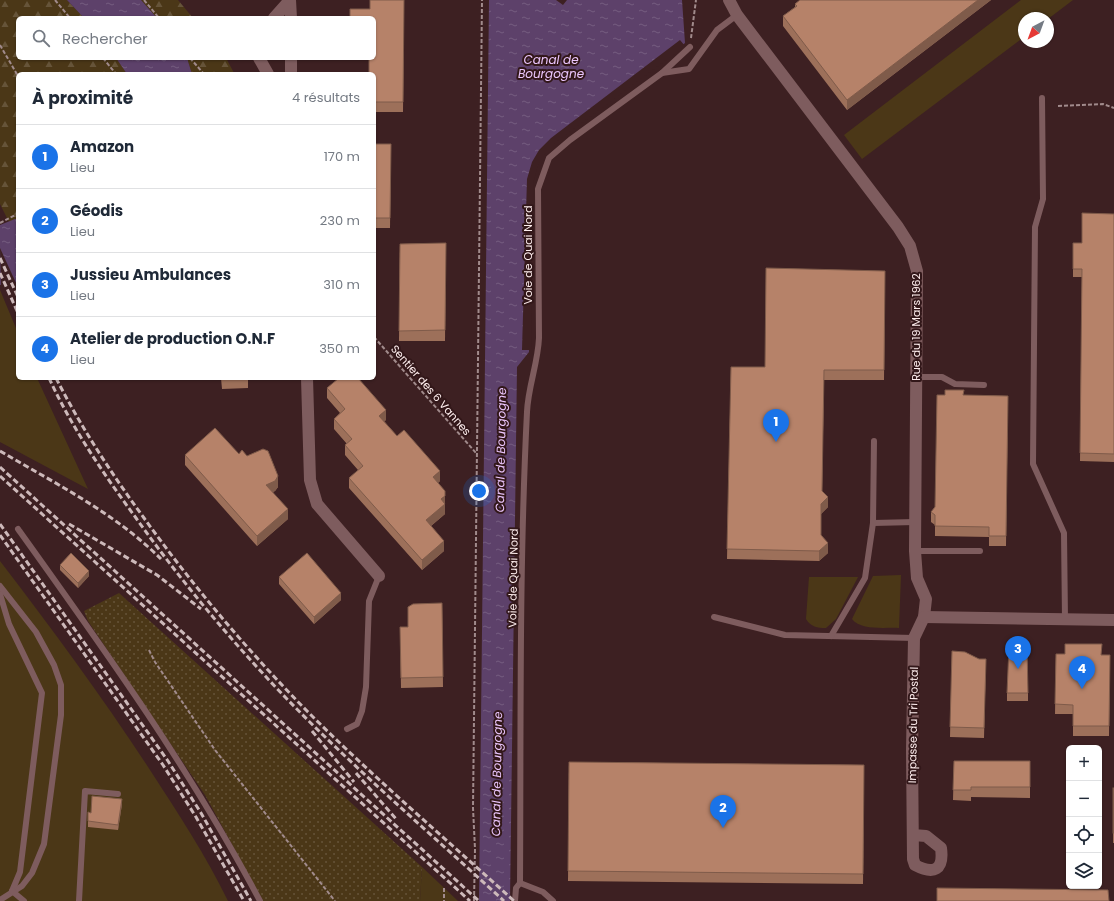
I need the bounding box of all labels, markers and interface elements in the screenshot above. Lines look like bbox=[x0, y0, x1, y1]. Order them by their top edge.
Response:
north arrow bbox=[1018, 12, 1054, 48]
search box bbox=[16, 16, 376, 60]
icon: search bbox=[30, 27, 52, 49]
text: Rechercher bbox=[62, 28, 148, 49]
water label: Canal de Bourgogne bbox=[518, 51, 585, 82]
text: À proximité bbox=[32, 86, 133, 110]
text: 4 résultats bbox=[292, 88, 360, 107]
text: Amazon bbox=[70, 136, 134, 157]
text: 1 bbox=[43, 147, 47, 166]
text: 170 m bbox=[324, 147, 360, 166]
text: Lieu bbox=[70, 158, 95, 177]
text: Géodis bbox=[70, 200, 123, 221]
street label: Voie de Quai Nord bbox=[520, 205, 536, 305]
text: 2 bbox=[41, 211, 49, 230]
text: 230 m bbox=[320, 211, 360, 230]
text: Lieu bbox=[70, 222, 95, 241]
text: Jussieu Ambulances bbox=[70, 264, 231, 285]
street label: Rue du 19 Mars 1962 bbox=[908, 273, 924, 381]
text: 3 bbox=[41, 275, 49, 294]
text: 310 m bbox=[323, 275, 360, 294]
text: Lieu bbox=[70, 286, 95, 305]
text: Atelier de production O.N.F bbox=[70, 328, 275, 349]
text: 4 bbox=[41, 339, 49, 358]
text: 350 m bbox=[319, 339, 360, 358]
street label: Sentier des 6 Vannes bbox=[387, 341, 475, 439]
text: Lieu bbox=[70, 350, 95, 369]
water label: Canal de Bourgogne bbox=[491, 387, 510, 513]
pin: 1 bbox=[763, 409, 789, 442]
your location bbox=[469, 481, 489, 501]
street label: Voie de Quai Nord bbox=[504, 528, 522, 628]
pin: 3 bbox=[1005, 636, 1031, 669]
pin: 4 bbox=[1069, 656, 1095, 689]
street label: Impasse du Tri Postal bbox=[904, 667, 922, 783]
water label: Canal de Bourgogne bbox=[487, 711, 506, 837]
map controls bbox=[1066, 745, 1102, 889]
button: + bbox=[1066, 745, 1102, 781]
button: − bbox=[1066, 781, 1102, 817]
pin: 2 bbox=[710, 795, 736, 828]
button: locate bbox=[1066, 817, 1102, 853]
button: layers bbox=[1066, 853, 1102, 889]

